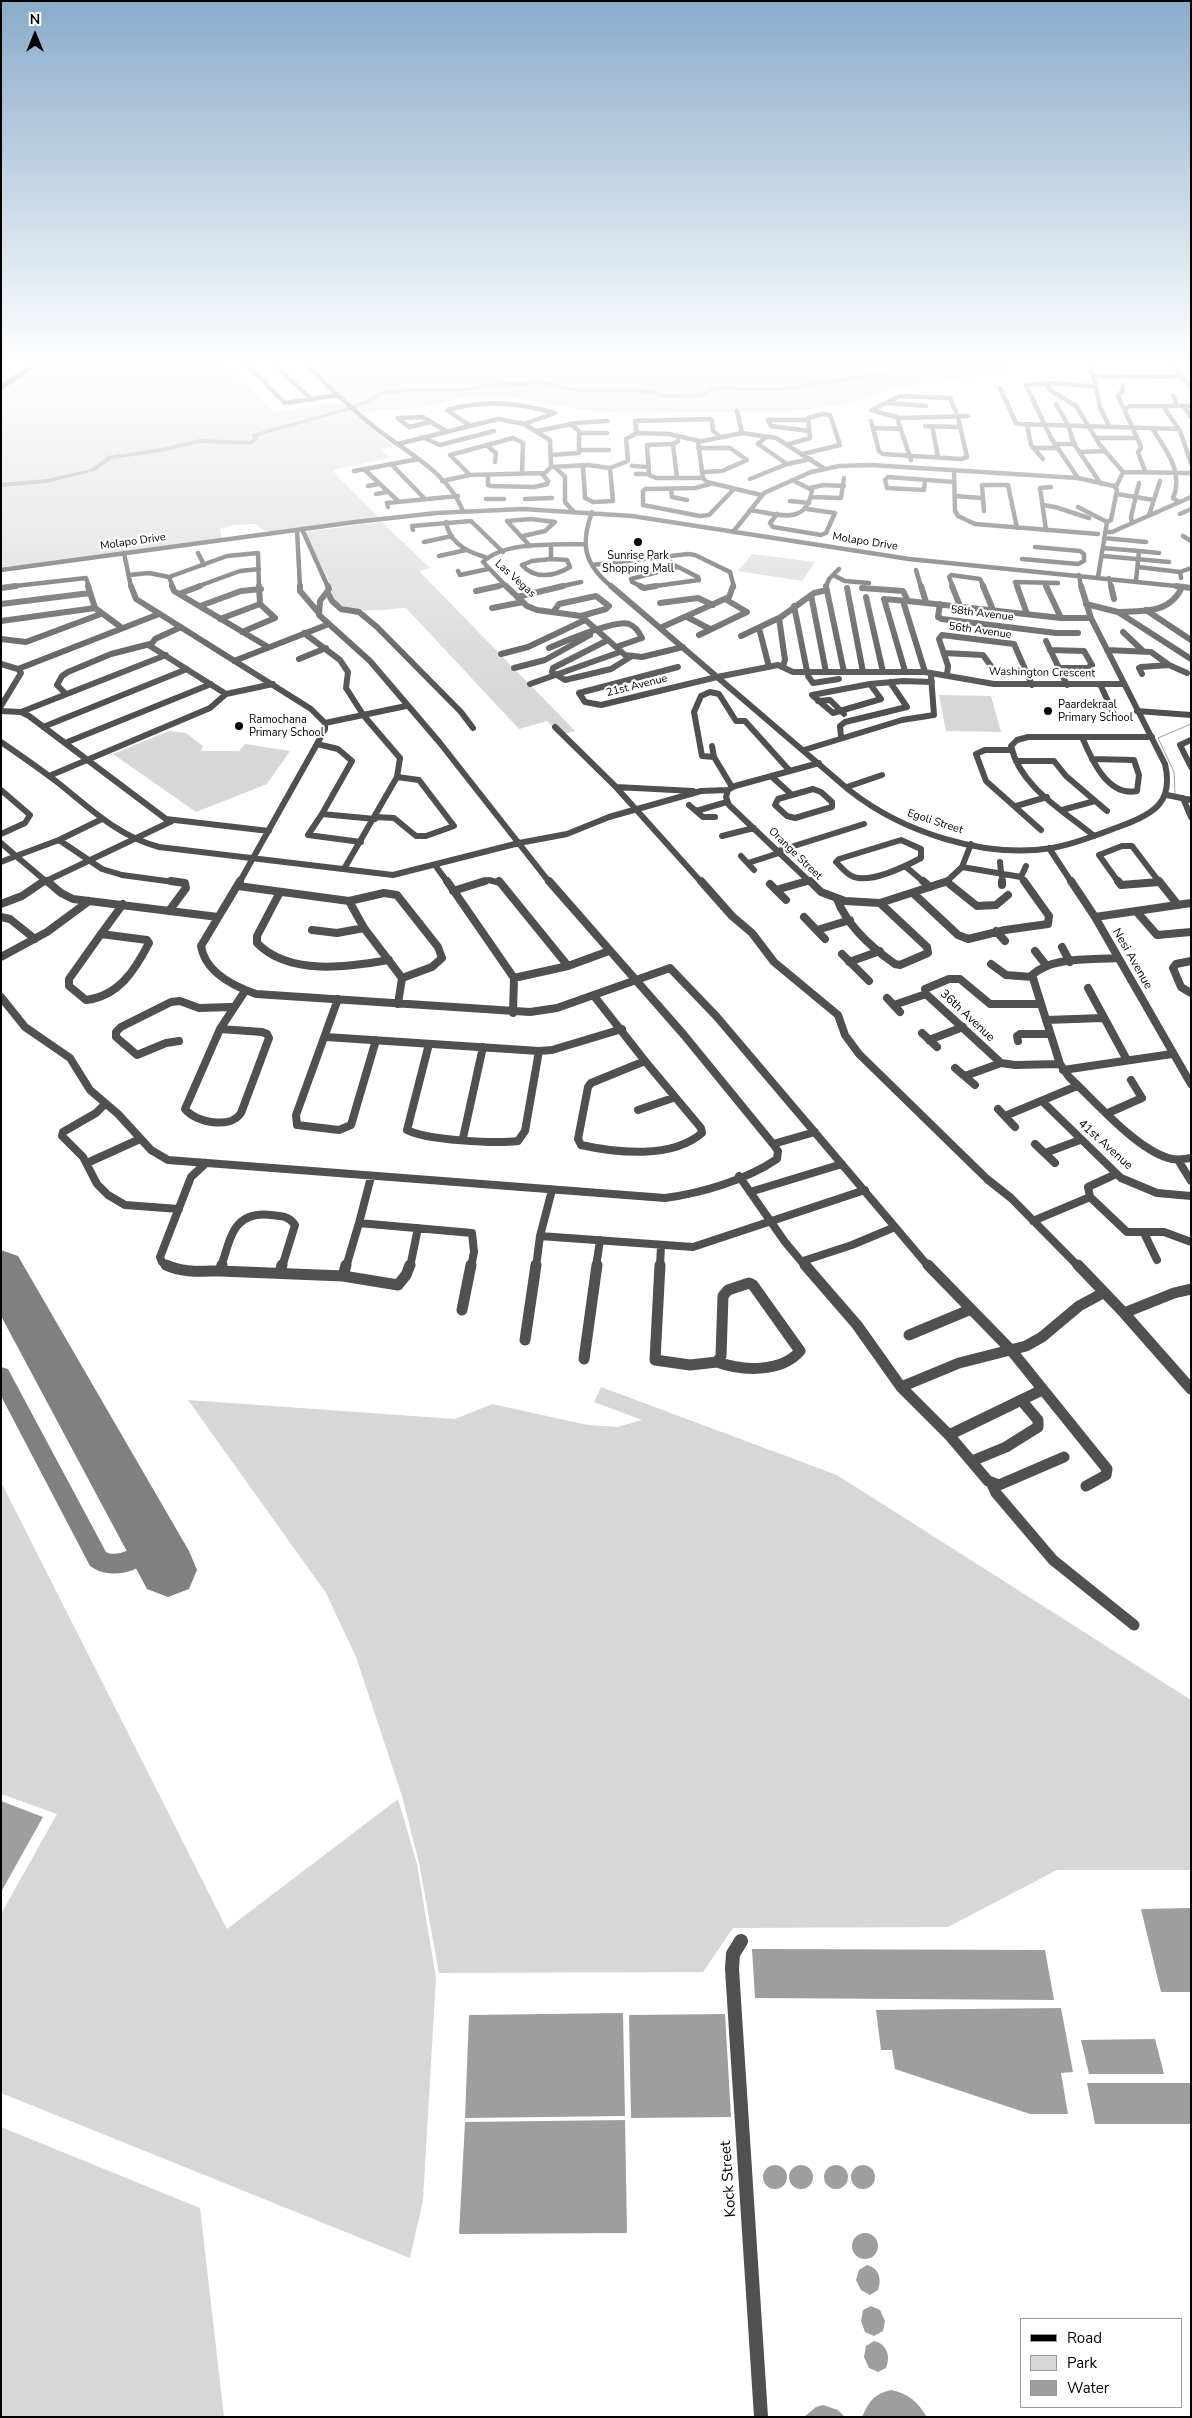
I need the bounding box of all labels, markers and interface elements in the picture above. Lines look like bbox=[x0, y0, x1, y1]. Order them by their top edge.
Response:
north arrow bbox=[10, 10, 60, 60]
text: N bbox=[30, 10, 40, 29]
street label: Molapo Drive bbox=[831, 530, 899, 554]
street label: Molapo Drive bbox=[99, 531, 167, 553]
marker: Sunrise Park Shopping Mall bbox=[632, 536, 644, 548]
place label: Sunrise Park Shopping Mall bbox=[602, 549, 674, 575]
street label: Las Vegas bbox=[492, 557, 538, 601]
street label: 58th Avenue bbox=[950, 604, 1014, 624]
street label: 56th Avenue bbox=[948, 620, 1012, 642]
street label: Washington Crescent bbox=[989, 665, 1095, 681]
street label: 21st Avenue bbox=[605, 672, 669, 700]
place label: Paardekraal Primary School bbox=[1058, 698, 1133, 724]
marker: Paardekraal Primary School bbox=[1042, 705, 1054, 717]
place label: Ramochana Primary School bbox=[249, 713, 324, 739]
marker: Ramochana Primary School bbox=[233, 720, 245, 732]
street label: Egoli Street bbox=[906, 807, 964, 837]
street label: Orange Street bbox=[765, 825, 825, 883]
street label: Nesi Avenue bbox=[1109, 926, 1155, 992]
street label: 36th Avenue bbox=[937, 987, 997, 1045]
street label: 41st Avenue bbox=[1075, 1117, 1135, 1173]
street label: Kock Street bbox=[717, 2140, 741, 2218]
legend bbox=[1020, 2318, 1182, 2408]
text: Road bbox=[1067, 2328, 1102, 2348]
text: Park bbox=[1067, 2353, 1097, 2373]
text: Water bbox=[1067, 2378, 1109, 2398]

